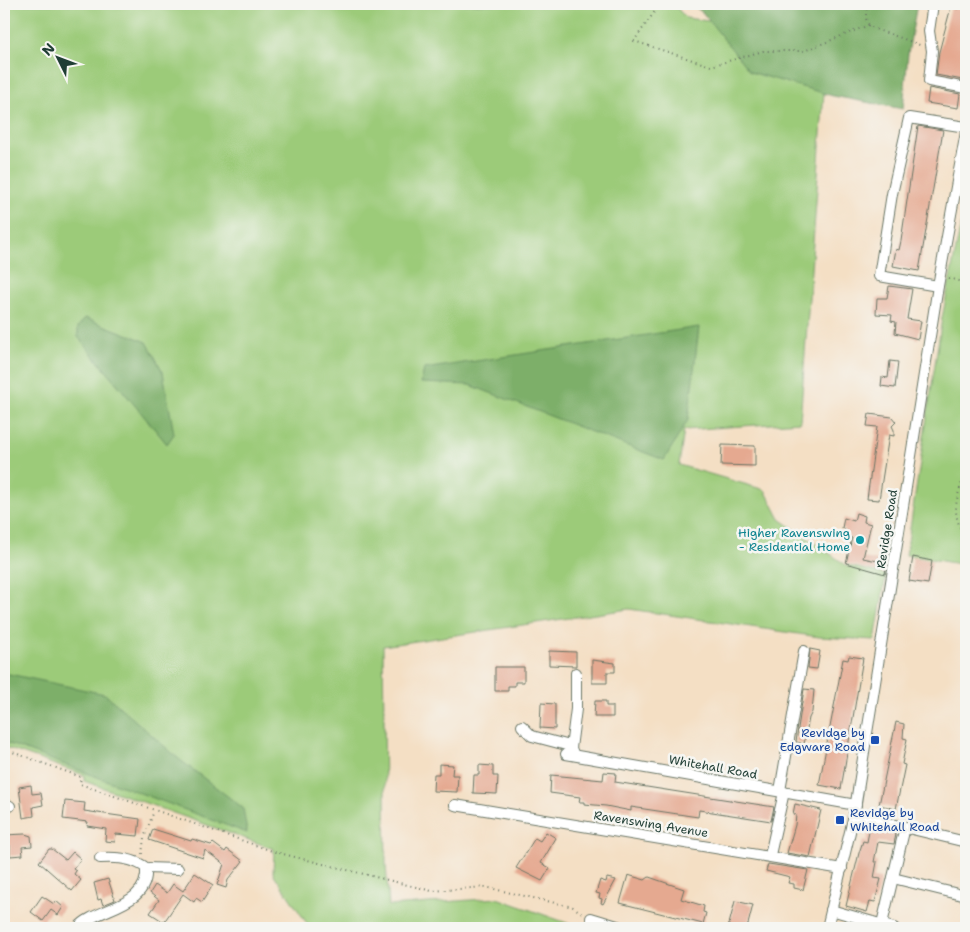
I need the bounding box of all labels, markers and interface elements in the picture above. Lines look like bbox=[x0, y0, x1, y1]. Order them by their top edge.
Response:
north arrow bbox=[32, 32, 82, 82]
text: N bbox=[38, 39, 59, 59]
street label: Revidge Road bbox=[873, 488, 901, 570]
place label: Higher Ravenswing - Residential Home bbox=[738, 525, 850, 555]
marker: Higher Ravenswing - Residential Home bbox=[854, 534, 866, 546]
place label: Revidge by Edgware Road bbox=[780, 725, 865, 755]
marker: Revidge by Edgware Road bbox=[869, 734, 881, 746]
street label: Whitehall Road bbox=[667, 751, 759, 783]
place label: Revidge by Whitehall Road bbox=[850, 805, 940, 835]
street label: Ravenswing Avenue bbox=[593, 807, 709, 841]
marker: Revidge by Whitehall Road bbox=[834, 814, 846, 826]

